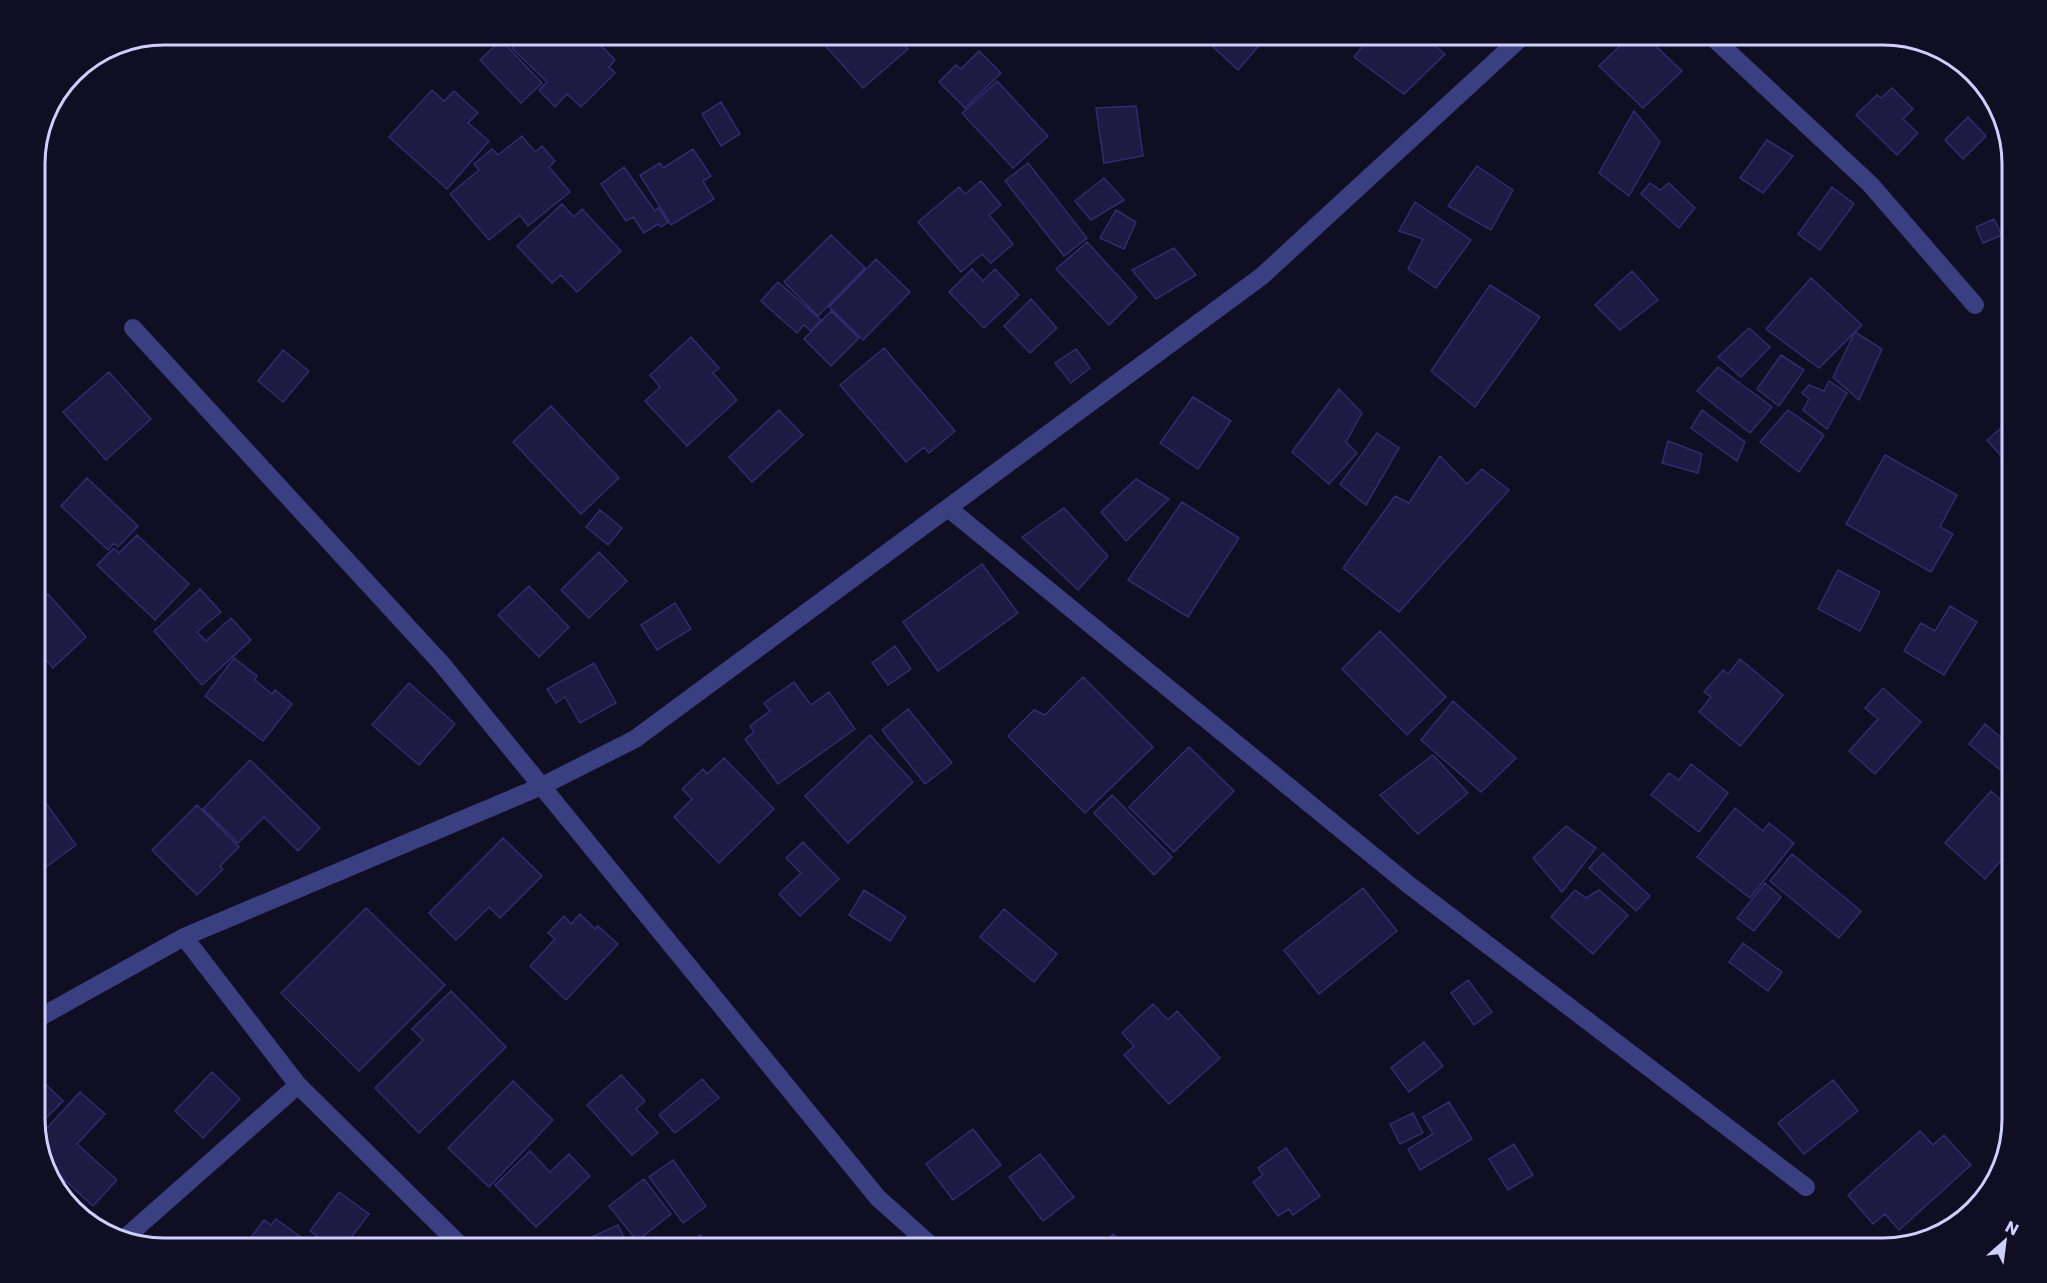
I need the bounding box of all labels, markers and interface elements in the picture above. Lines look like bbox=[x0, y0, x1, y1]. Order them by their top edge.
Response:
north arrow bbox=[1975, 1211, 2035, 1271]
text: N bbox=[2001, 1215, 2023, 1241]

